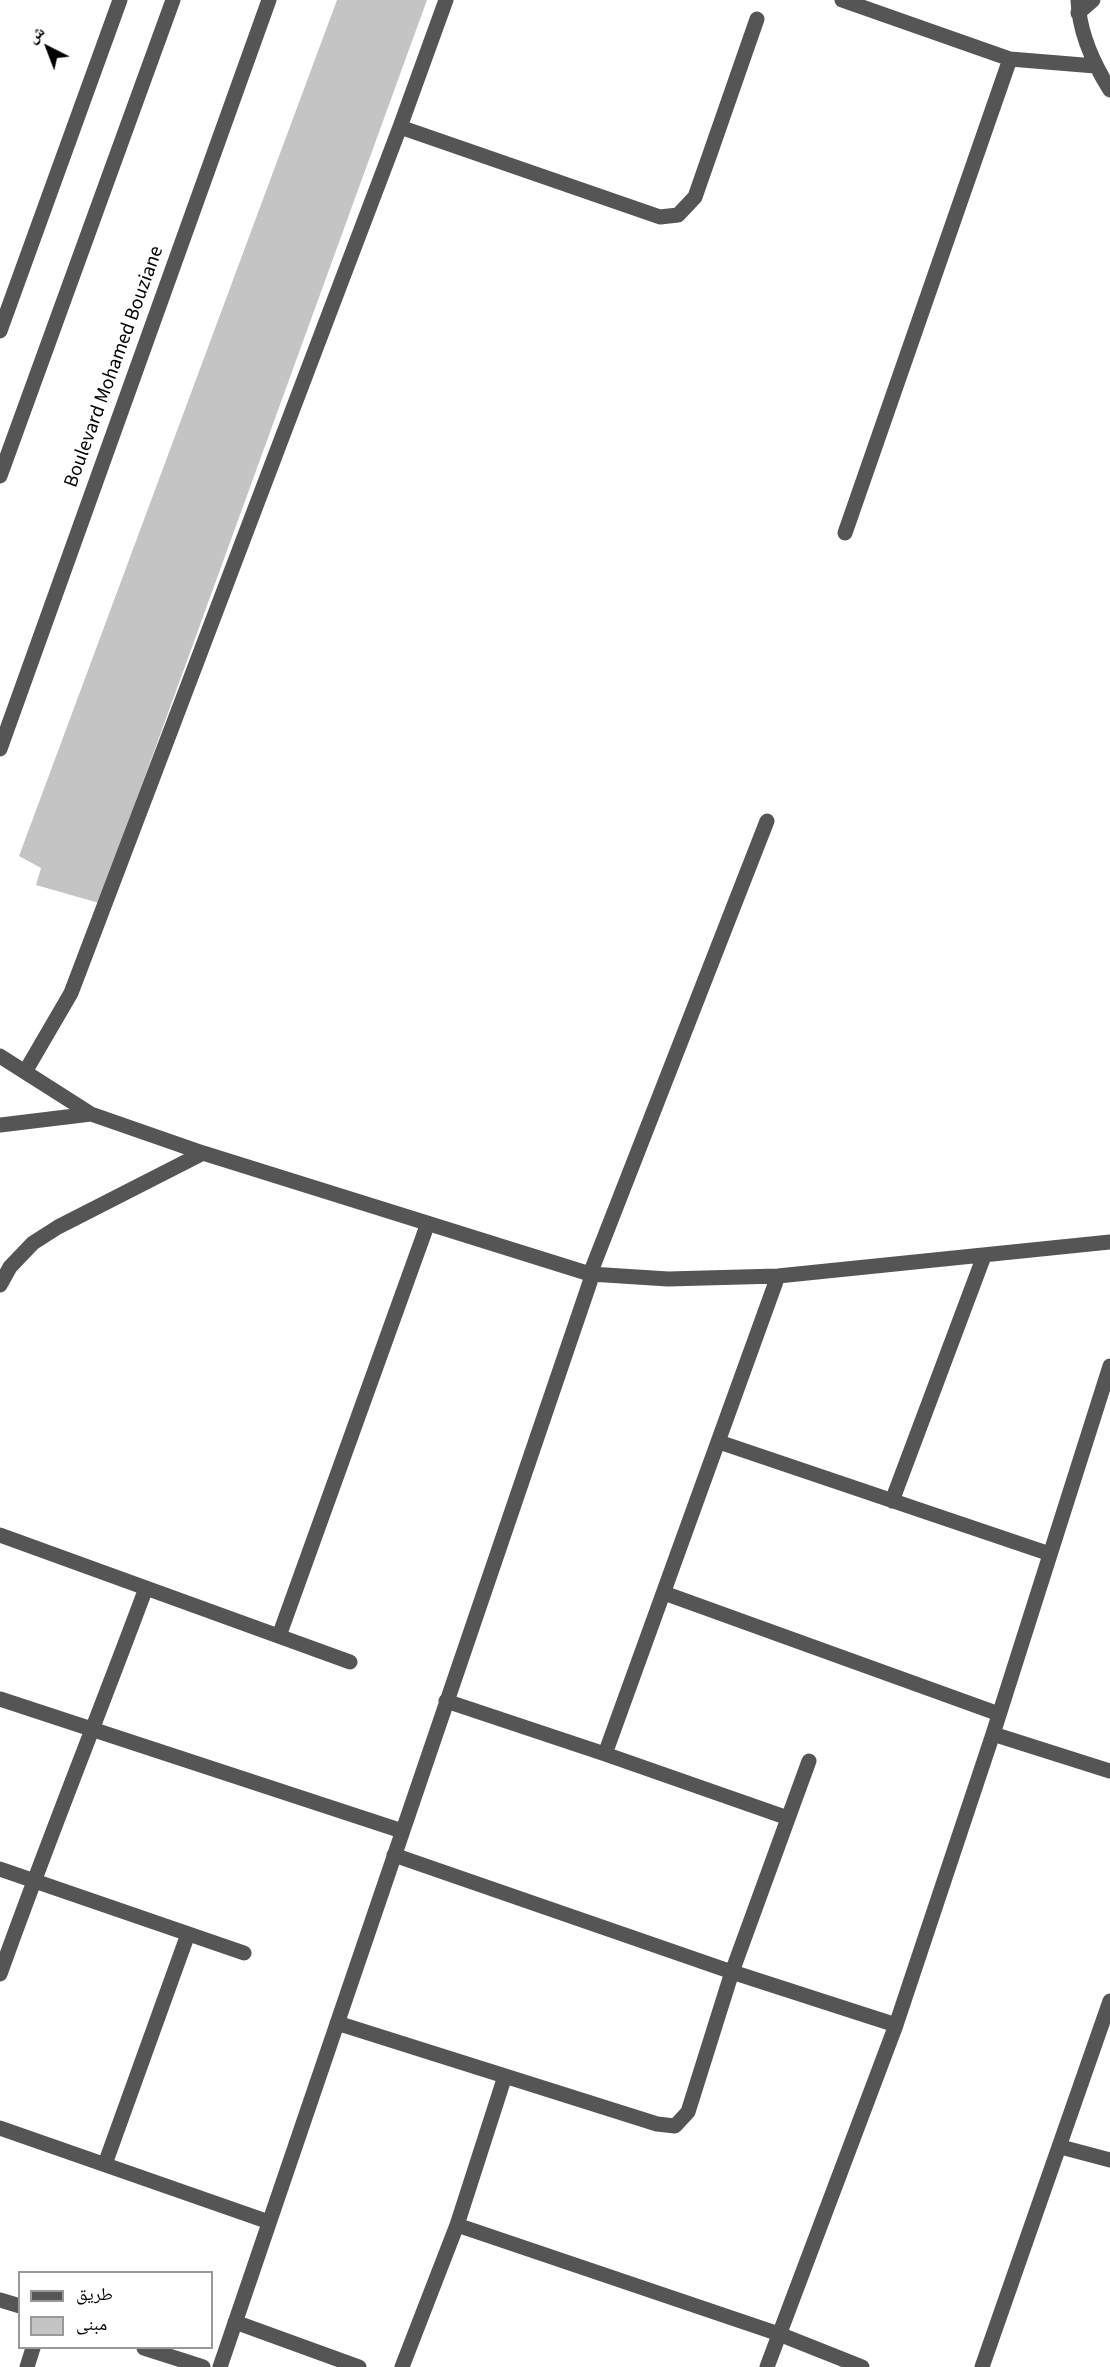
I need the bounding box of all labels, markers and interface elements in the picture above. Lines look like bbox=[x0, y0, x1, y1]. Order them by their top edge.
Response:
north arrow bbox=[18, 18, 78, 78]
text: ش bbox=[22, 21, 50, 48]
street label: Boulevard Mohamed Bouziane bbox=[60, 243, 170, 491]
legend bbox=[18, 2271, 213, 2349]
text: طريق bbox=[76, 2282, 113, 2307]
text: مبنى bbox=[76, 2312, 107, 2337]

